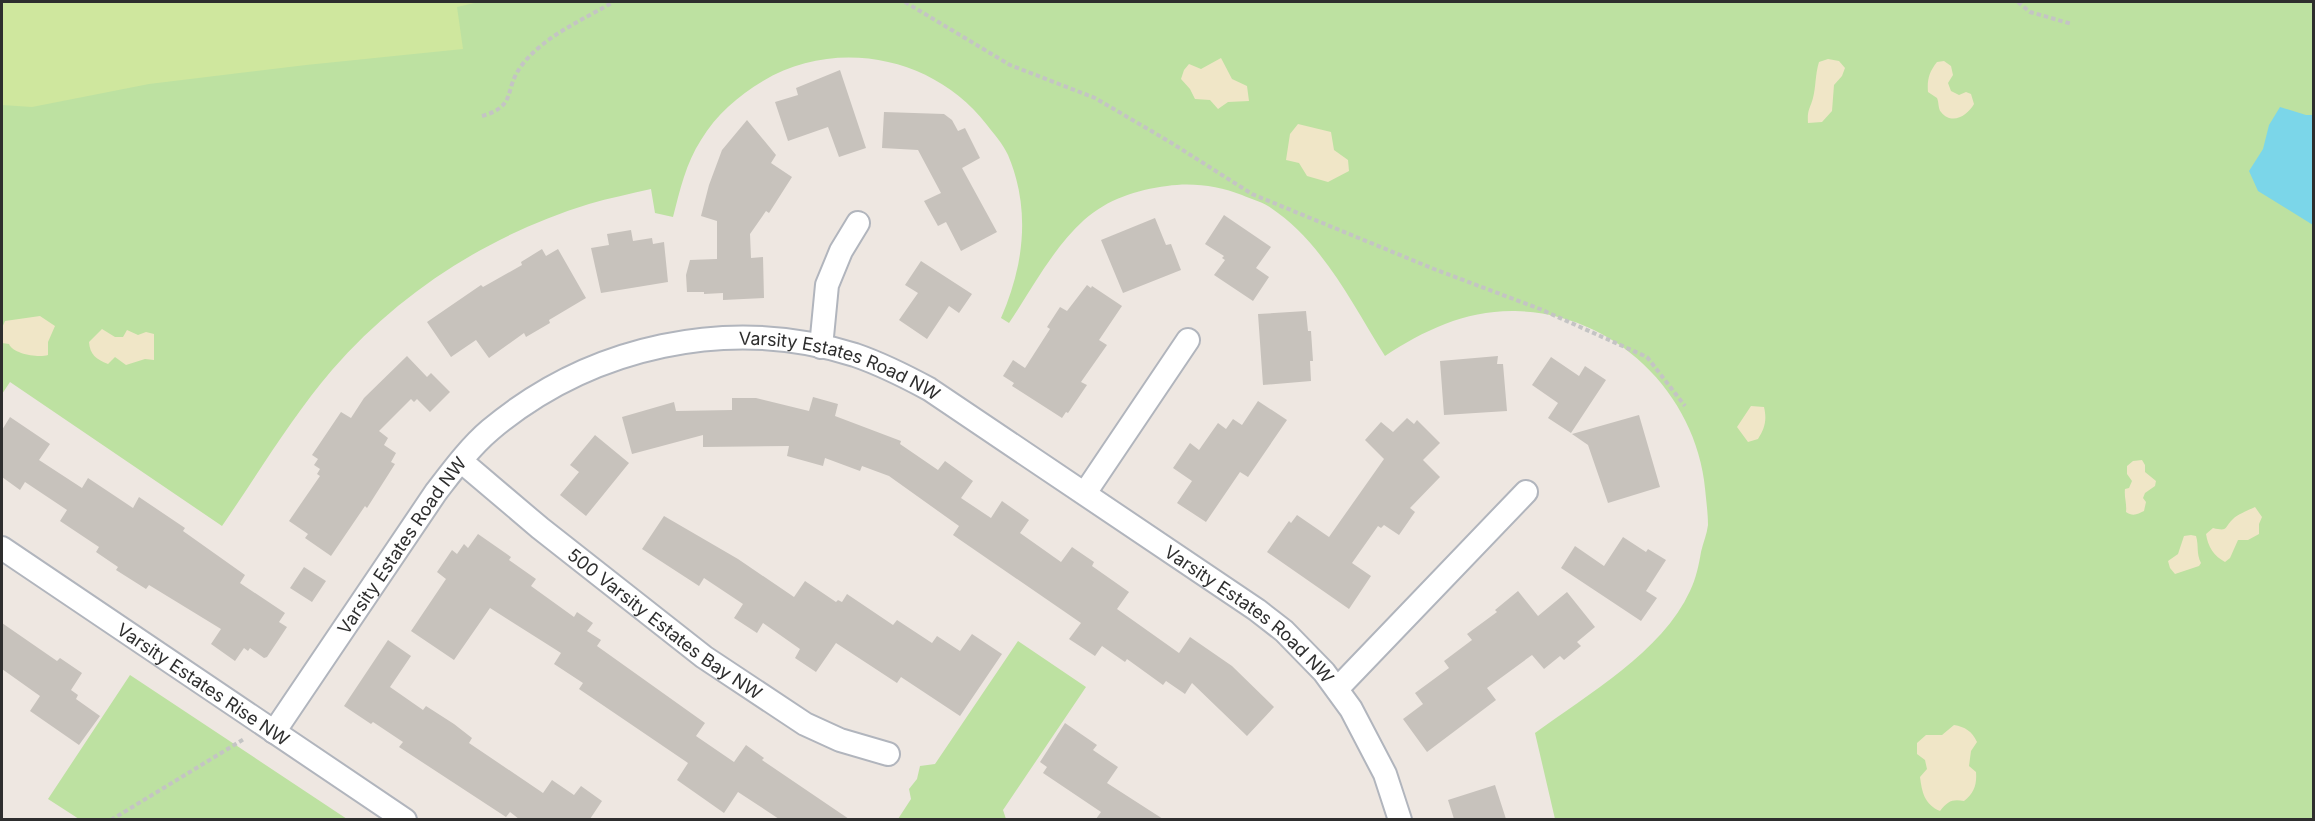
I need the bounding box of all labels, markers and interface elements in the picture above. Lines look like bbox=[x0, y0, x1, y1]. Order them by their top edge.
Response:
street label: Varsity Estates Road NW bbox=[739, 327, 945, 404]
street label: Varsity Estates Road NW bbox=[333, 452, 470, 638]
street label: Varsity Estates Road NW bbox=[1161, 540, 1339, 687]
street label: 500 Varsity Estates Bay NW bbox=[564, 544, 766, 703]
street label: Varsity Estates Rise NW bbox=[113, 618, 294, 750]

